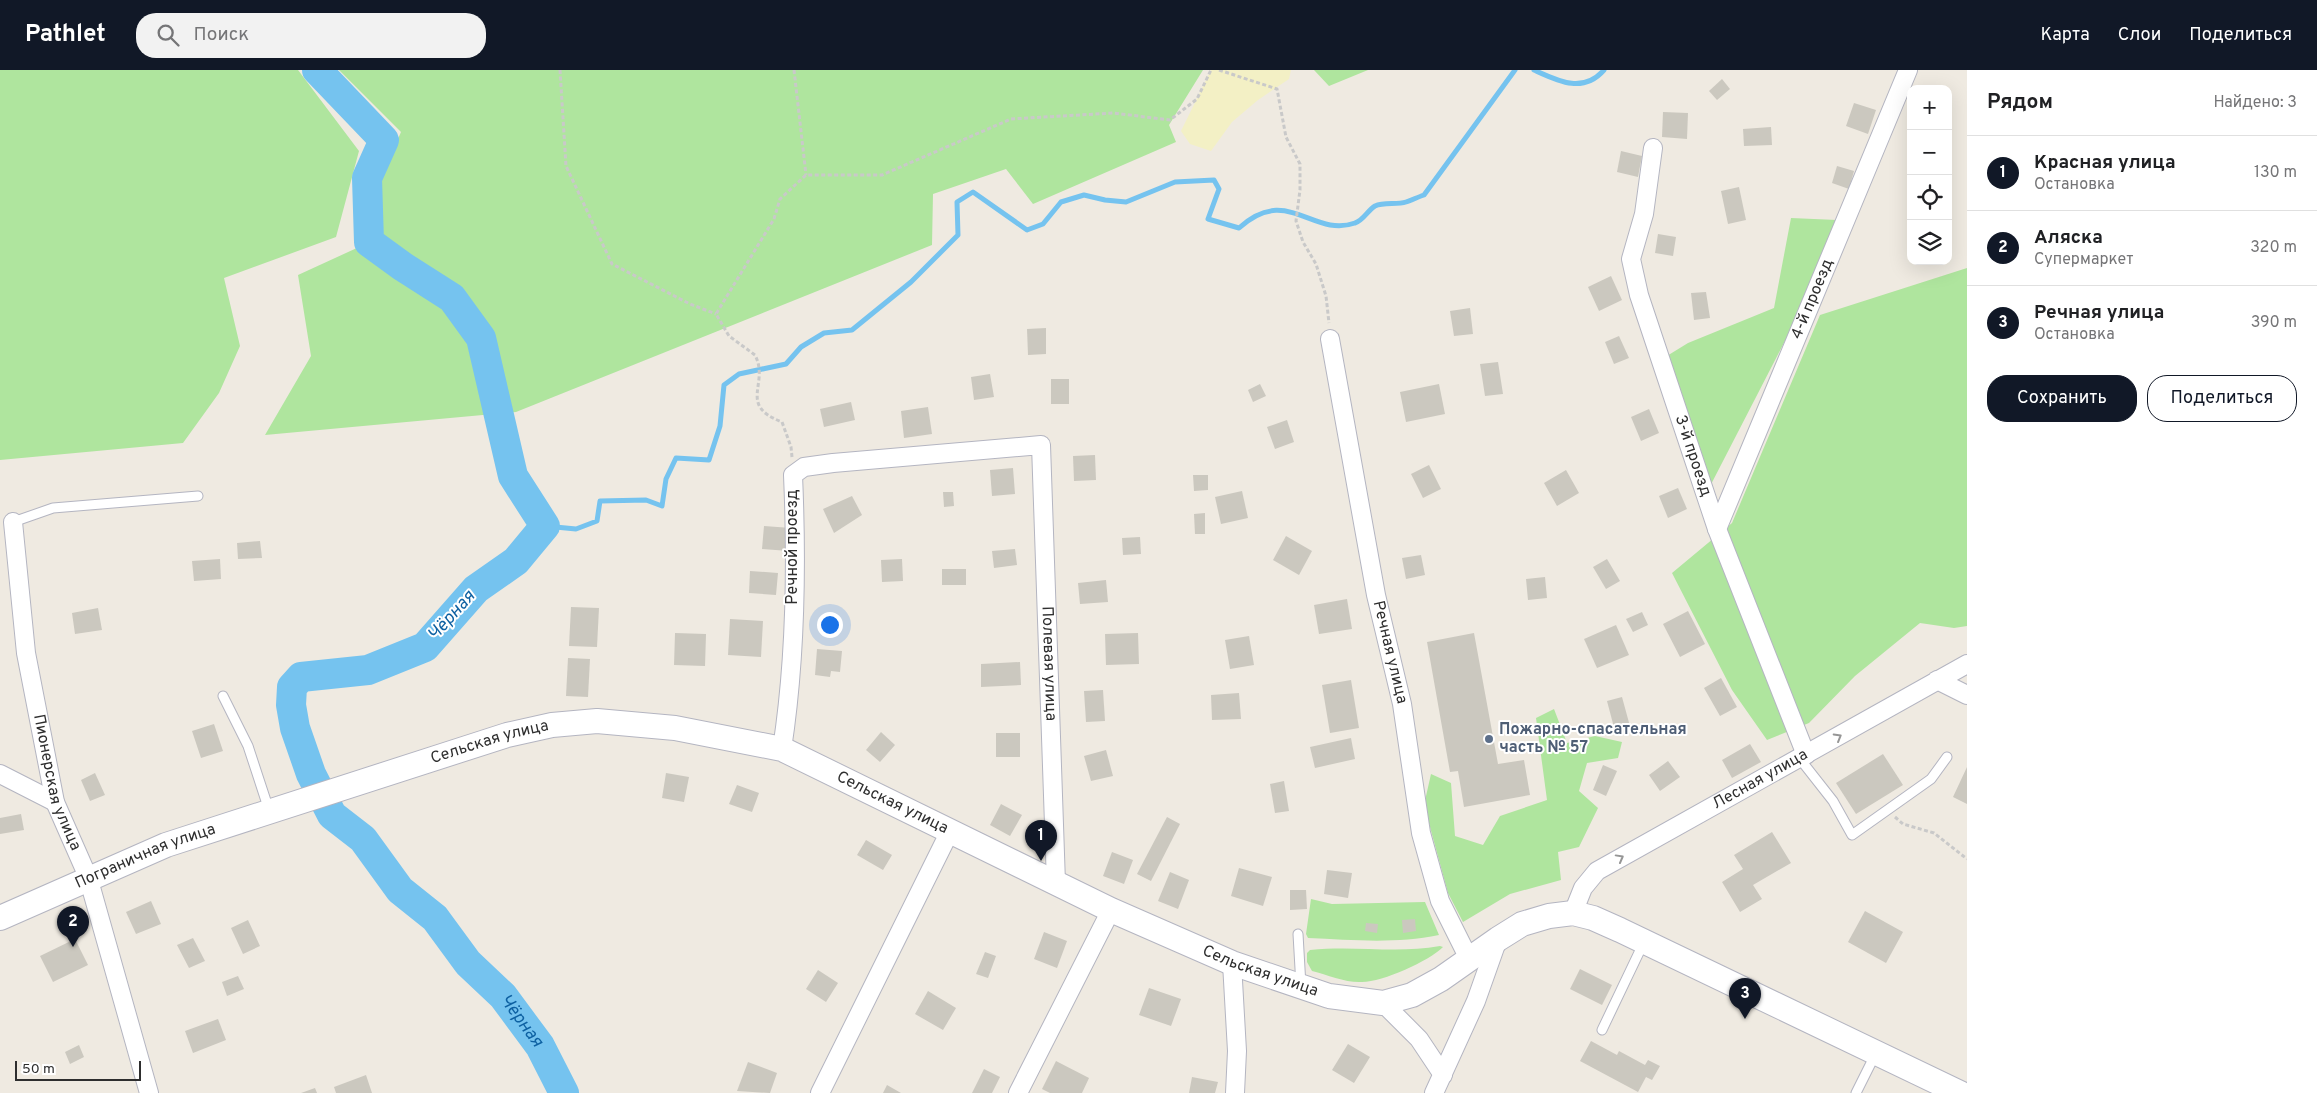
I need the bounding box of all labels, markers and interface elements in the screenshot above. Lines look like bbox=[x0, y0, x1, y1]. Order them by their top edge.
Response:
search box bbox=[136, 13, 486, 58]
text: Pathlet bbox=[25, 20, 106, 50]
icon: search bbox=[154, 21, 182, 49]
text: Поиск bbox=[194, 23, 249, 47]
text: Карта bbox=[2040, 24, 2090, 47]
text: Слои bbox=[2118, 24, 2161, 47]
text: Поделиться bbox=[2189, 24, 2292, 47]
map controls bbox=[1907, 85, 1952, 265]
button: + bbox=[1907, 85, 1952, 130]
text: Рядом bbox=[1987, 89, 2053, 116]
text: Найдено: 3 bbox=[2213, 93, 2297, 113]
button: − bbox=[1907, 130, 1952, 175]
text: Красная улица bbox=[2034, 151, 2176, 175]
text: 1 bbox=[2000, 163, 2006, 183]
text: 130 m bbox=[2254, 163, 2297, 183]
button: locate bbox=[1907, 175, 1952, 220]
text: Остановка bbox=[2034, 175, 2115, 195]
button: layers bbox=[1907, 220, 1952, 265]
text: Аляска bbox=[2034, 226, 2103, 250]
text: 2 bbox=[1998, 238, 2008, 258]
text: 320 m bbox=[2250, 238, 2297, 258]
text: Супермаркет bbox=[2034, 250, 2134, 270]
street label: 4-й проезд bbox=[1787, 256, 1838, 342]
text: Речная улица bbox=[2034, 301, 2164, 325]
text: 3 bbox=[1998, 313, 2008, 333]
text: 390 m bbox=[2251, 313, 2297, 333]
text: Остановка bbox=[2034, 325, 2115, 345]
button: Сохранить bbox=[1987, 375, 2137, 422]
button: Поделиться bbox=[2147, 375, 2297, 422]
street label: 3-й проезд bbox=[1670, 413, 1716, 499]
street label: Речной проезд bbox=[783, 489, 803, 605]
water label: Чёрная bbox=[423, 585, 481, 646]
street label: Речная улица bbox=[1368, 599, 1412, 706]
street label: Полевая улица bbox=[1037, 606, 1060, 721]
your location bbox=[817, 612, 843, 638]
street label: Пионерская улица bbox=[28, 713, 85, 854]
street label: Сельская улица bbox=[428, 716, 551, 769]
place label: Пожарно-спасательная часть № 57 bbox=[1499, 720, 1687, 758]
marker: Пожарно-спасательная часть № 57 bbox=[1483, 733, 1495, 745]
one-way arrow bbox=[1833, 733, 1842, 743]
street label: Лесная улица bbox=[1709, 745, 1811, 814]
street label: Сельская улица bbox=[833, 767, 951, 839]
street label: Пограничная улица bbox=[72, 820, 218, 894]
pin: 1 bbox=[1025, 820, 1057, 861]
one-way arrow bbox=[1615, 855, 1624, 865]
pin: 2 bbox=[57, 906, 89, 947]
street label: Сельская улица bbox=[1199, 941, 1321, 1002]
pin: 3 bbox=[1729, 978, 1761, 1019]
water label: Чёрная bbox=[494, 990, 549, 1052]
scale bar bbox=[15, 1058, 141, 1081]
text: 50 m bbox=[22, 1061, 55, 1078]

